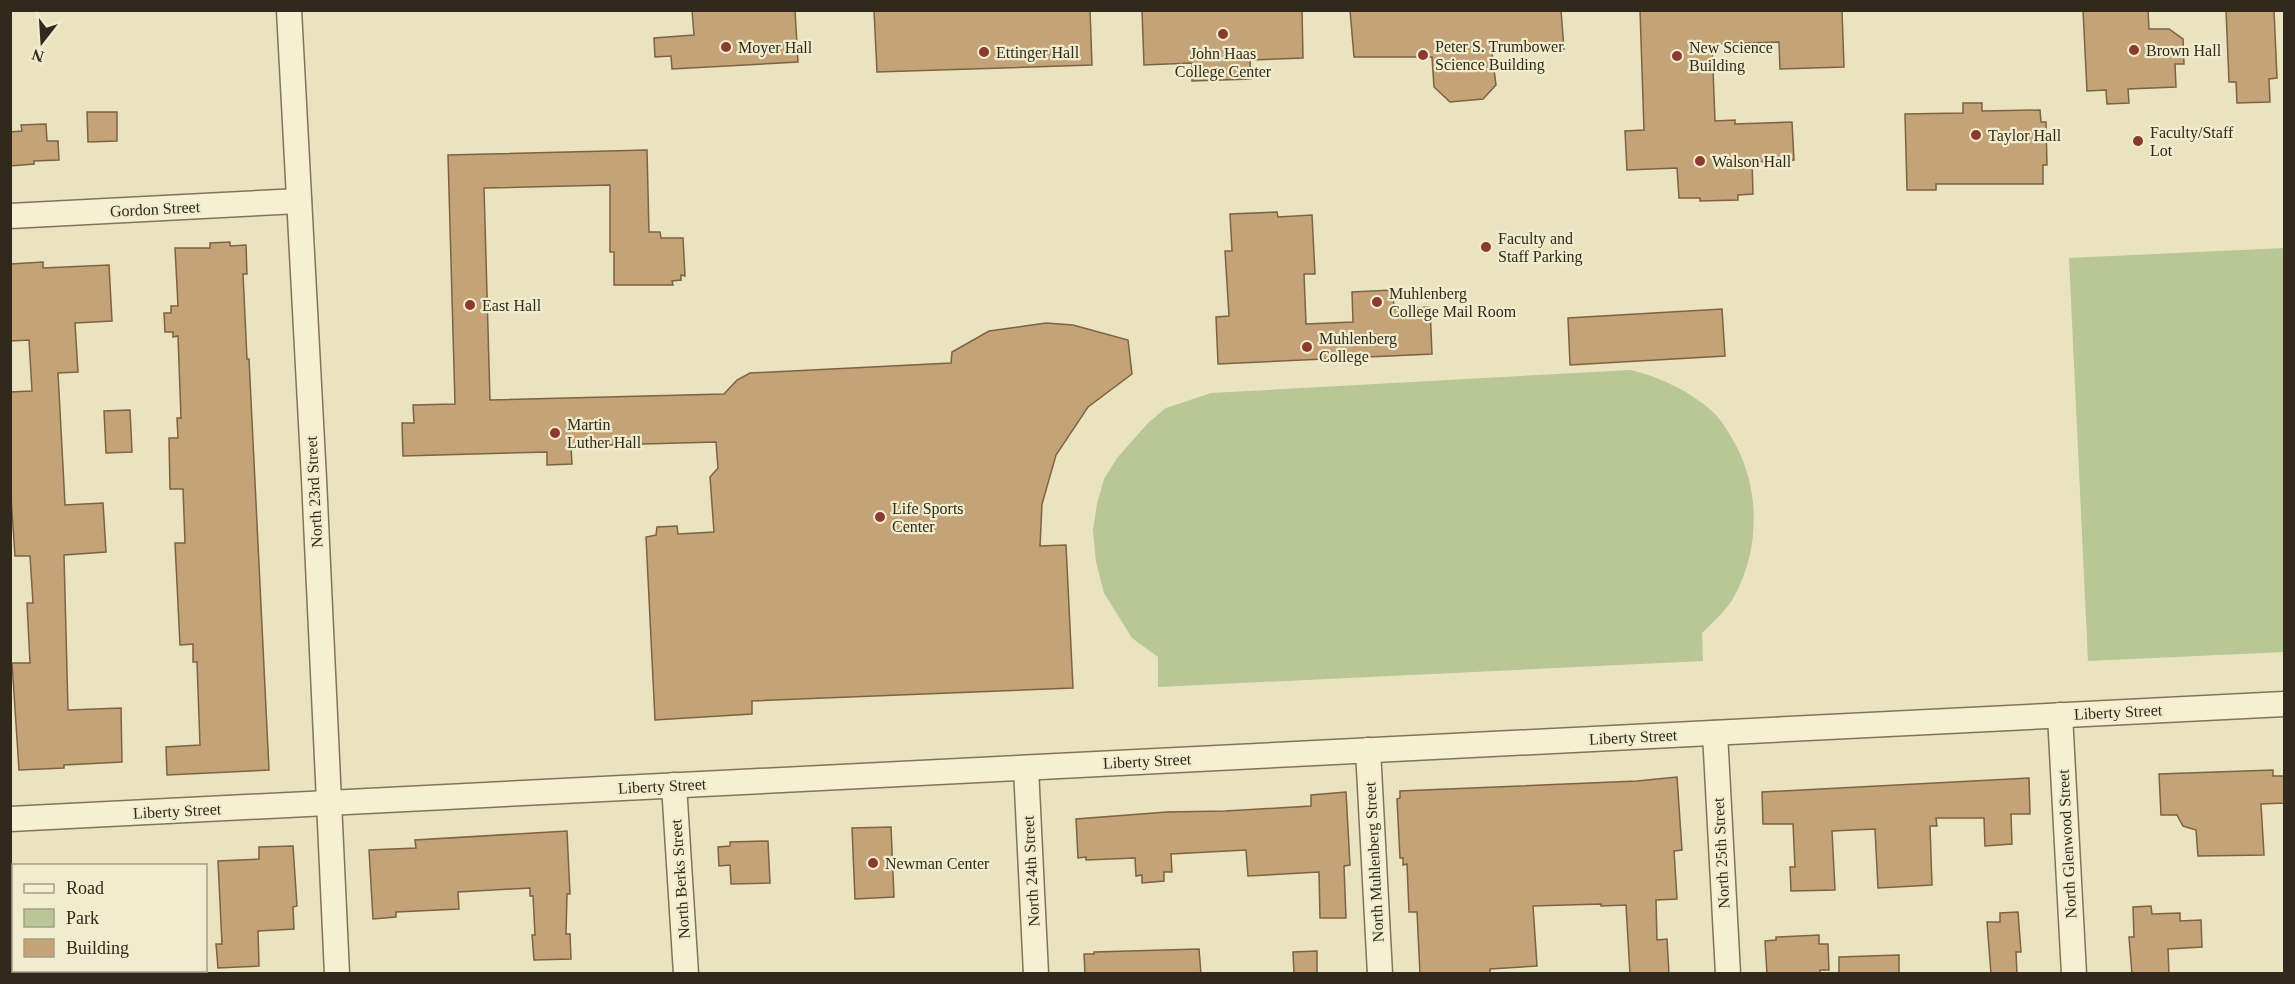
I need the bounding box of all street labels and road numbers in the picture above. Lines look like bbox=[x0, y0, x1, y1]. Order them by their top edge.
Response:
street label: Gordon Street bbox=[110, 198, 201, 220]
street label: North 23rd Street bbox=[303, 435, 325, 548]
street label: Liberty Street bbox=[2073, 701, 2163, 724]
street label: Liberty Street bbox=[1588, 726, 1678, 749]
street label: Liberty Street bbox=[1102, 750, 1192, 773]
street label: North Glenwood Street bbox=[2055, 768, 2079, 919]
street label: Liberty Street bbox=[617, 775, 707, 798]
street label: North Muhlenberg Street bbox=[1361, 781, 1388, 943]
street label: North 25th Street bbox=[1710, 797, 1732, 909]
street label: Liberty Street bbox=[132, 800, 222, 823]
street label: North 24th Street bbox=[1020, 815, 1042, 927]
street label: North Berks Street bbox=[667, 818, 693, 939]

